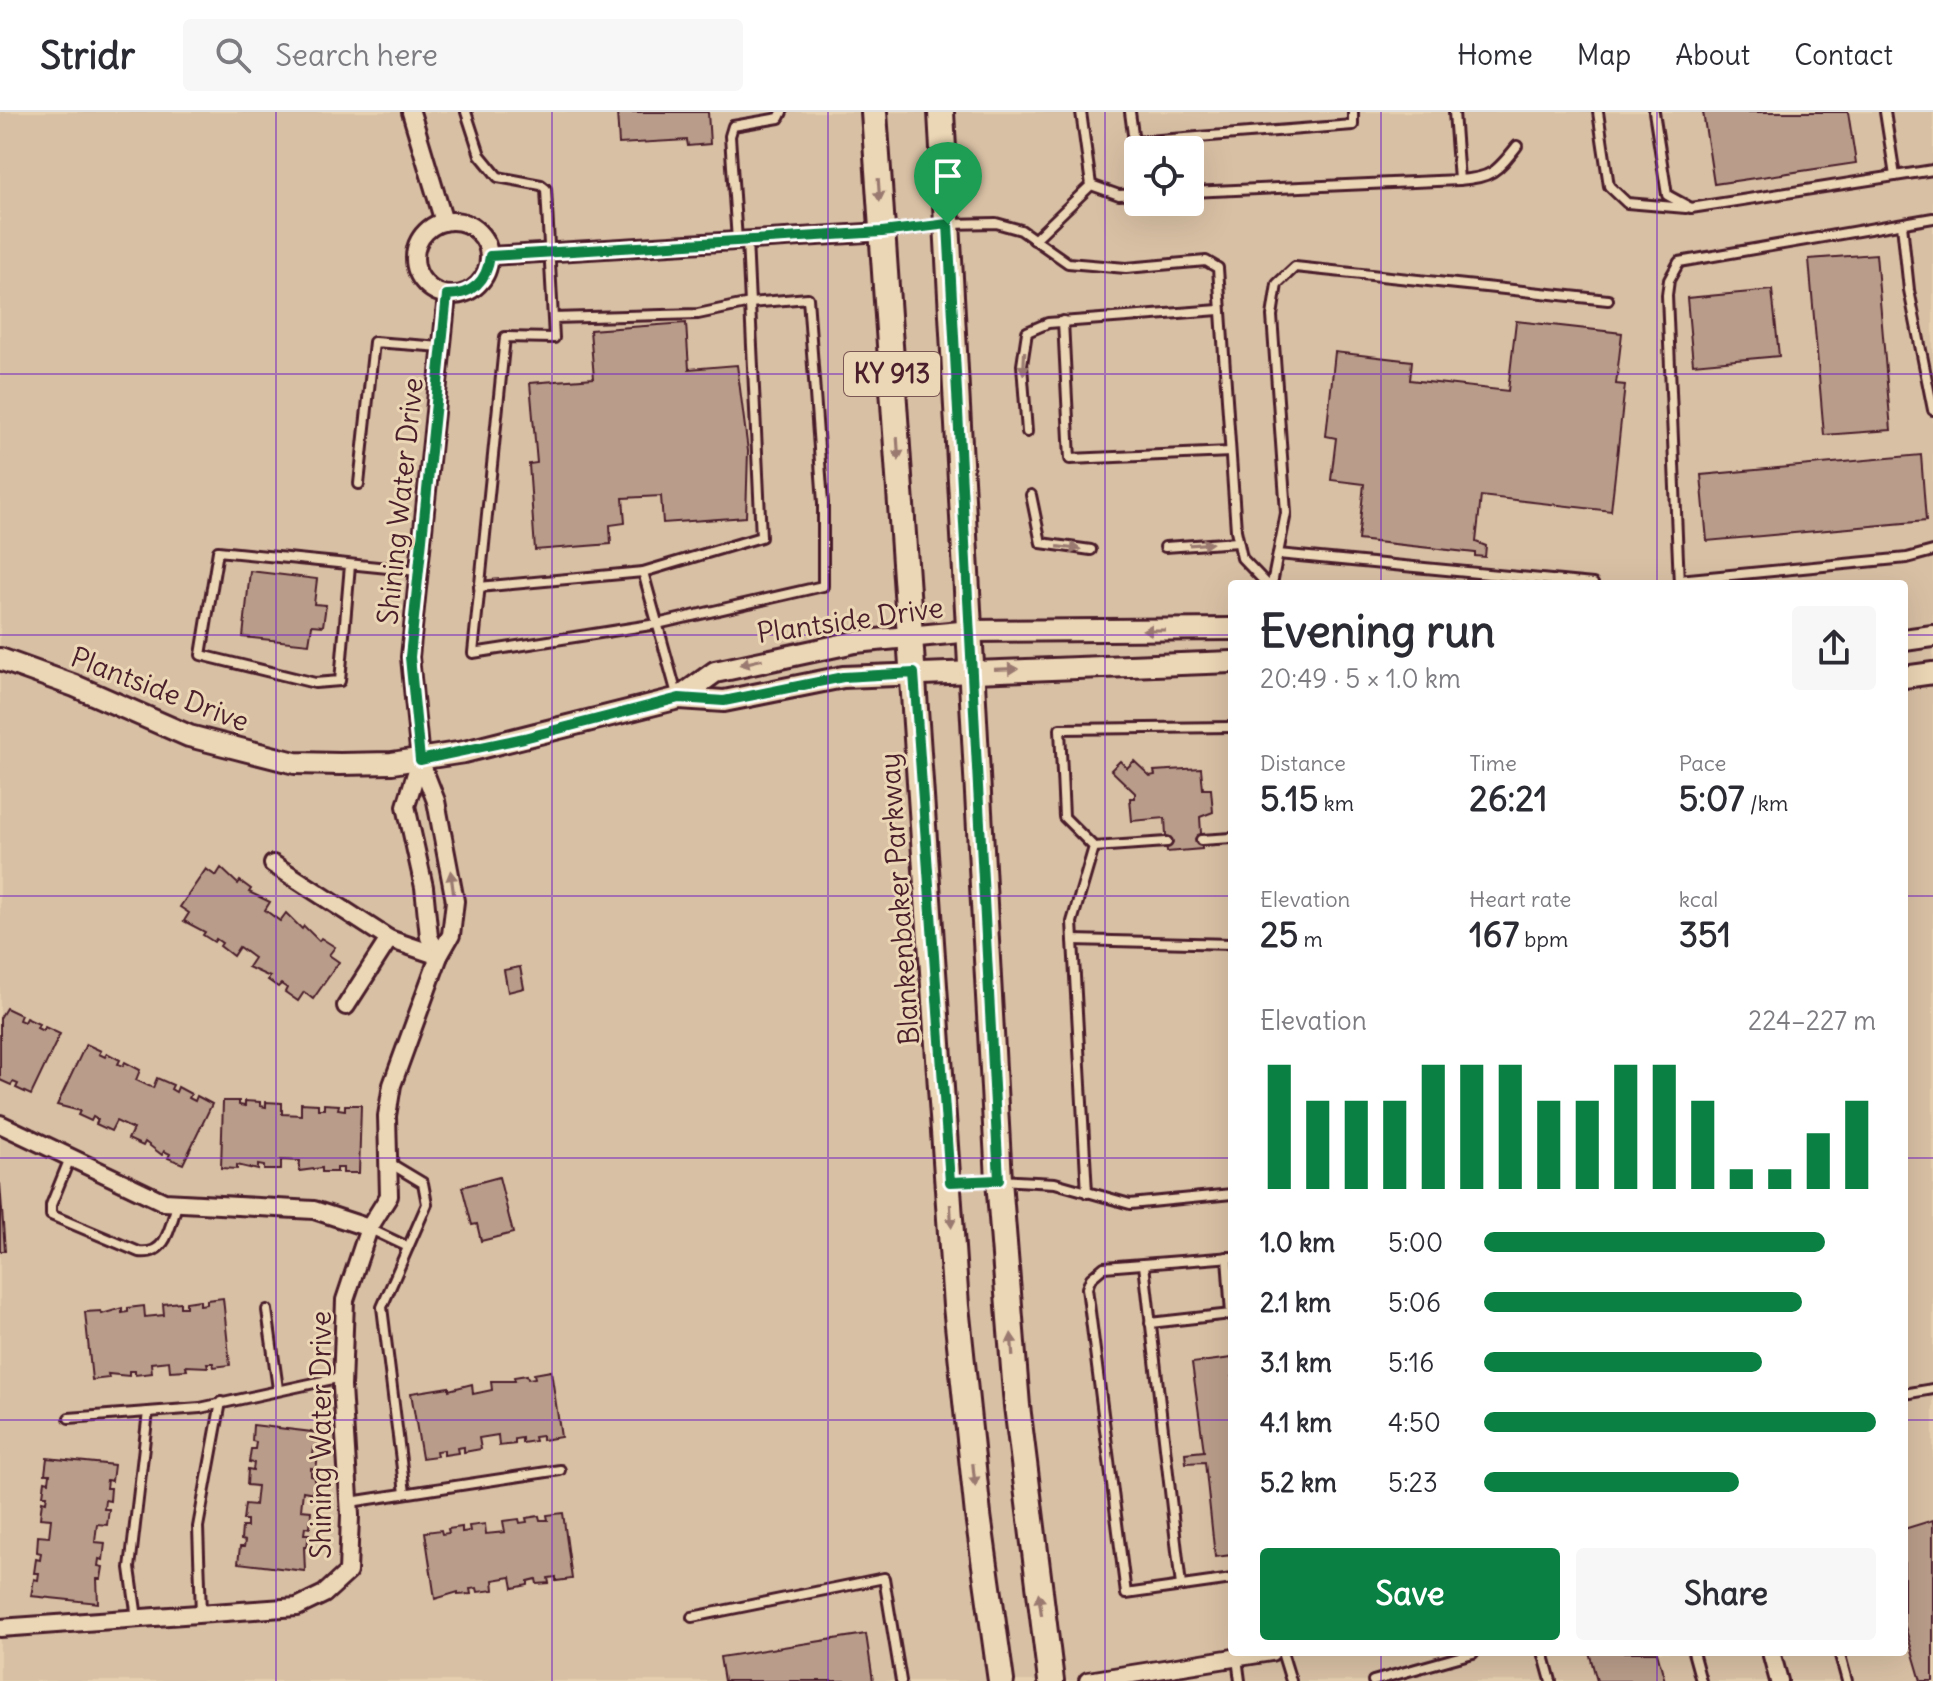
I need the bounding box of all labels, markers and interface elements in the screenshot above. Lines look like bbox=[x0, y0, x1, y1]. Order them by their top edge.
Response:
search box bbox=[183, 19, 743, 91]
text: Stridr bbox=[40, 32, 135, 79]
icon: search bbox=[211, 33, 255, 77]
text: Search here bbox=[275, 36, 438, 74]
text: Home bbox=[1457, 37, 1533, 73]
text: Map bbox=[1577, 37, 1631, 73]
text: About bbox=[1675, 37, 1750, 73]
text: Contact bbox=[1794, 37, 1893, 73]
map controls bbox=[1124, 136, 1204, 216]
button: locate bbox=[1124, 136, 1204, 216]
pin bbox=[914, 142, 982, 224]
icon: arrive bbox=[926, 154, 970, 198]
one-way arrow bbox=[873, 178, 886, 203]
one-way arrow bbox=[1017, 351, 1030, 376]
road number: KY 913 bbox=[844, 352, 940, 396]
street label: Shining Water Drive bbox=[369, 376, 431, 626]
one-way arrow bbox=[892, 437, 905, 462]
one-way arrow bbox=[1189, 538, 1214, 551]
one-way arrow bbox=[1057, 542, 1082, 555]
street label: Plantside Drive bbox=[755, 589, 945, 651]
text: Evening run bbox=[1260, 604, 1495, 659]
button: share bbox=[1792, 606, 1876, 690]
one-way arrow bbox=[1141, 623, 1166, 636]
street label: Plantside Drive bbox=[66, 639, 254, 739]
one-way arrow bbox=[739, 656, 764, 669]
one-way arrow bbox=[994, 662, 1019, 675]
text: 20:49 · 5 × 1.0 km bbox=[1260, 662, 1461, 695]
text: Distance bbox=[1260, 749, 1346, 777]
text: Time bbox=[1469, 749, 1517, 777]
text: Pace bbox=[1679, 749, 1726, 777]
street label: Blankenbaker Parkway bbox=[871, 752, 927, 1046]
text: 5.15 bbox=[1260, 777, 1318, 820]
text: 26:21 bbox=[1469, 777, 1547, 820]
text: 5:07 bbox=[1679, 777, 1744, 820]
text: km bbox=[1318, 789, 1354, 817]
text: /km bbox=[1744, 789, 1788, 817]
one-way arrow bbox=[445, 869, 458, 894]
text: Elevation bbox=[1260, 885, 1350, 913]
text: Heart rate bbox=[1469, 885, 1571, 913]
text: kcal bbox=[1679, 885, 1718, 913]
text: 25 bbox=[1260, 913, 1298, 956]
text: 167 bbox=[1469, 913, 1519, 956]
text: 351 bbox=[1679, 913, 1731, 956]
text: m bbox=[1298, 925, 1323, 953]
text: bpm bbox=[1519, 925, 1568, 953]
text: Elevation bbox=[1260, 1004, 1367, 1037]
text: 224–227 m bbox=[1748, 1004, 1876, 1037]
one-way arrow bbox=[945, 1204, 958, 1229]
text: 1.0 km bbox=[1260, 1226, 1335, 1259]
text: 5:00 bbox=[1388, 1226, 1443, 1259]
text: 2.1 km bbox=[1260, 1286, 1331, 1319]
text: 5:06 bbox=[1388, 1286, 1441, 1319]
street label: Shining Water Drive bbox=[303, 1311, 339, 1559]
one-way arrow bbox=[1005, 1332, 1018, 1357]
text: 3.1 km bbox=[1260, 1346, 1332, 1379]
text: 5:16 bbox=[1388, 1346, 1434, 1379]
text: 4.1 km bbox=[1260, 1406, 1332, 1439]
text: 4:50 bbox=[1388, 1406, 1441, 1439]
one-way arrow bbox=[967, 1463, 980, 1488]
text: 5.2 km bbox=[1260, 1466, 1337, 1499]
text: 5:23 bbox=[1388, 1466, 1438, 1499]
button: Save bbox=[1260, 1548, 1560, 1640]
button: Share bbox=[1576, 1548, 1876, 1640]
one-way arrow bbox=[1033, 1591, 1046, 1616]

